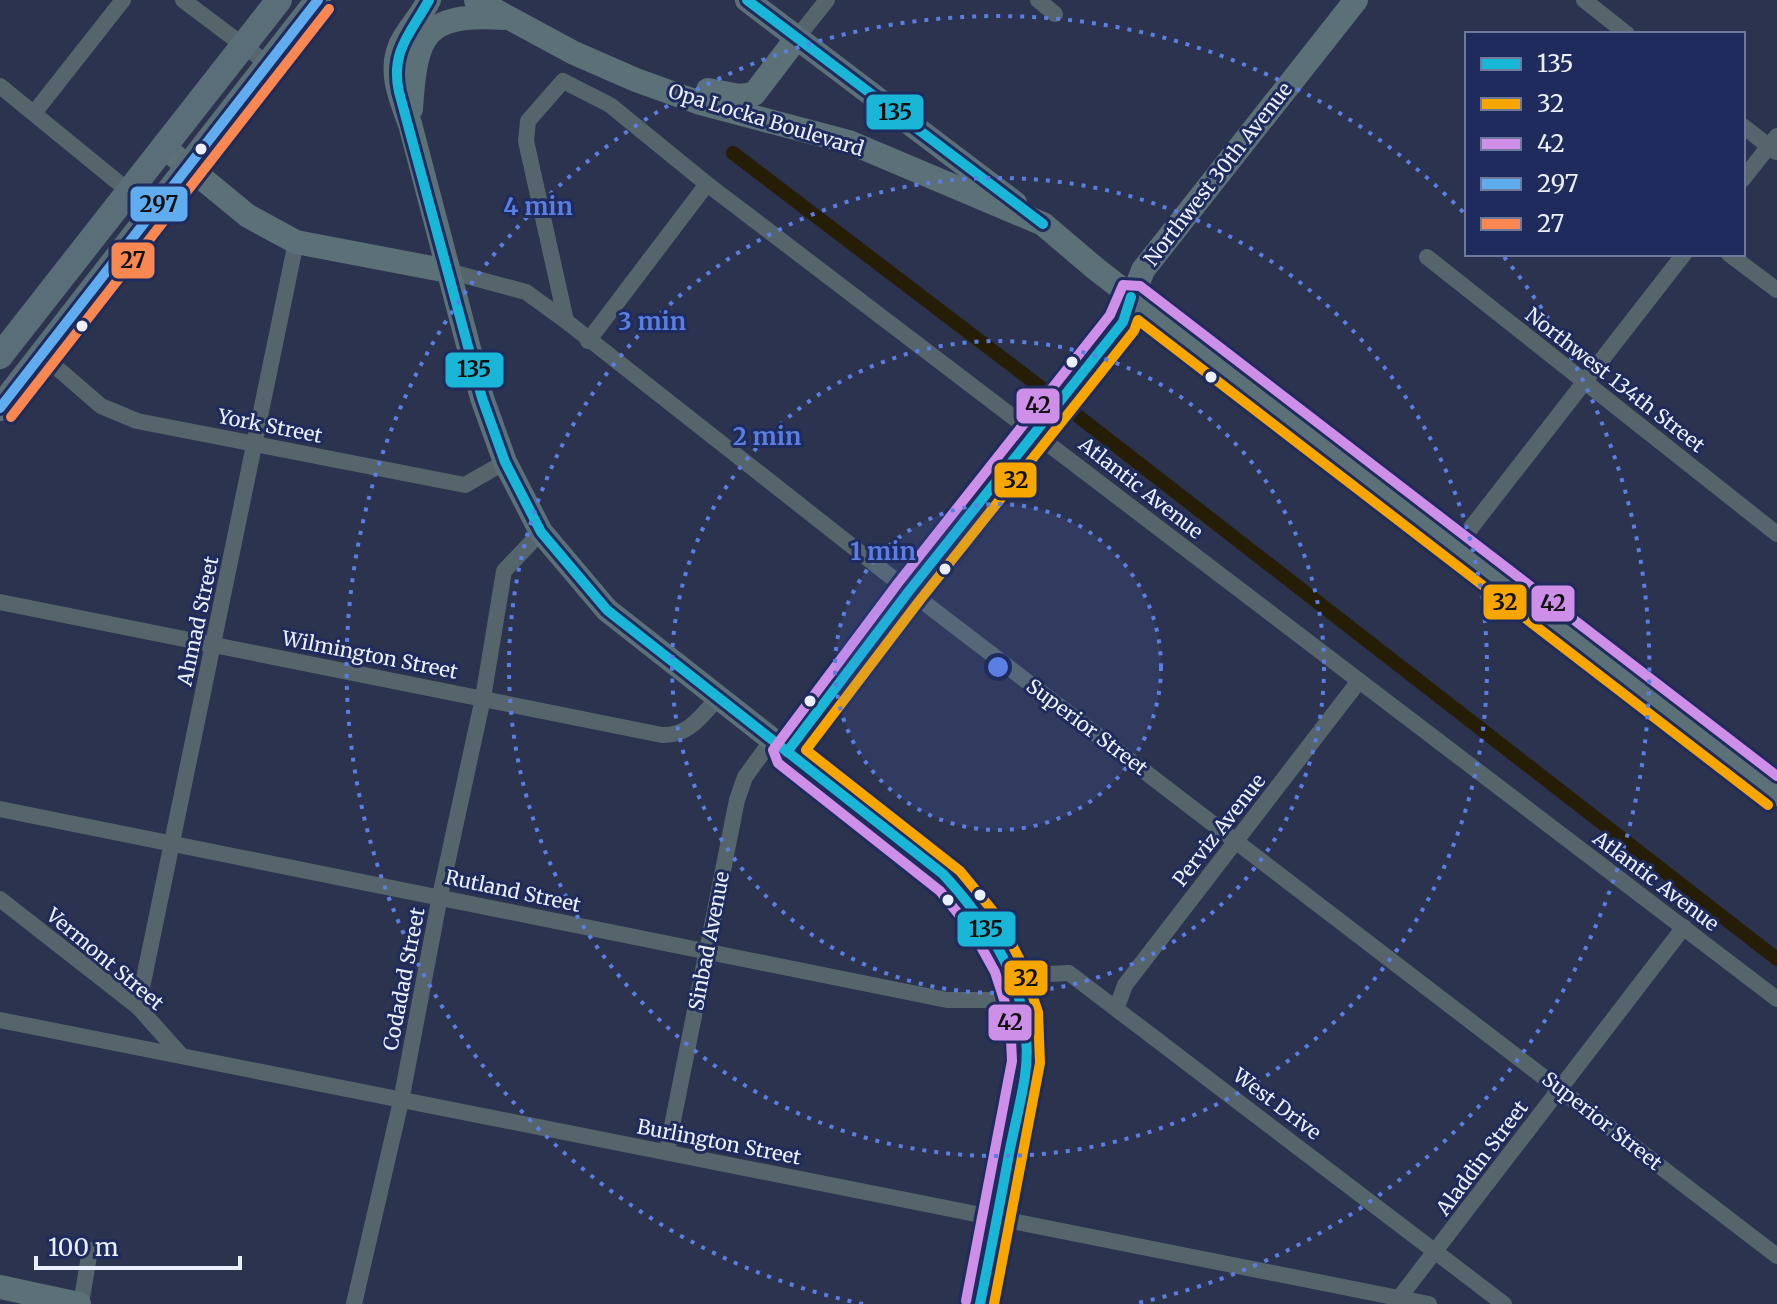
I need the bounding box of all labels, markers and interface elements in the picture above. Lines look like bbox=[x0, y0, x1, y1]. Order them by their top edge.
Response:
legend bbox=[1465, 32, 1745, 256]
text: 135 bbox=[1537, 48, 1574, 79]
street label: Northwest 30th Avenue bbox=[1138, 77, 1297, 271]
street label: Opa Locka Boulevard bbox=[666, 78, 867, 161]
text: 32 bbox=[1537, 88, 1564, 119]
line badge: 135 bbox=[865, 93, 925, 131]
text: 135 bbox=[878, 98, 912, 126]
text: 42 bbox=[1537, 128, 1565, 159]
unlabelled marker bbox=[193, 141, 209, 157]
text: 297 bbox=[1537, 168, 1578, 199]
line badge: 297 bbox=[129, 185, 189, 223]
text: 297 bbox=[140, 190, 178, 218]
text: 4 min bbox=[503, 191, 573, 222]
text: 27 bbox=[1537, 208, 1564, 239]
line badge: 27 bbox=[110, 241, 156, 280]
text: 27 bbox=[120, 246, 146, 274]
street label: Northwest 134th Street bbox=[1521, 302, 1710, 458]
text: 3 min bbox=[618, 306, 686, 337]
unlabelled marker bbox=[74, 318, 90, 334]
line badge: 135 bbox=[444, 351, 505, 389]
unlabelled marker bbox=[1064, 354, 1080, 370]
text: 135 bbox=[457, 355, 491, 383]
unlabelled marker bbox=[1203, 369, 1219, 385]
line badge: 42 bbox=[1015, 387, 1061, 425]
text: 42 bbox=[1025, 391, 1051, 419]
street label: York Street bbox=[215, 403, 325, 448]
text: 2 min bbox=[733, 421, 801, 452]
street label: Atlantic Avenue bbox=[1073, 431, 1208, 544]
line badge: 32 bbox=[993, 461, 1038, 499]
text: 32 bbox=[1004, 466, 1029, 494]
text: 1 min bbox=[850, 536, 916, 567]
street label: Ahmad Street bbox=[171, 554, 224, 689]
unlabelled marker bbox=[937, 561, 953, 577]
line badge: 32 bbox=[1482, 583, 1528, 621]
line badge: 42 bbox=[1530, 584, 1576, 623]
text: 32 bbox=[1493, 588, 1518, 616]
text: 42 bbox=[1540, 589, 1566, 617]
street label: Wilmington Street bbox=[279, 625, 460, 684]
centre of rings bbox=[984, 653, 1012, 681]
street label: Superior Street bbox=[1022, 673, 1153, 780]
unlabelled marker bbox=[802, 693, 818, 709]
street label: Perviz Avenue bbox=[1167, 768, 1270, 891]
street label: Atlantic Avenue bbox=[1588, 825, 1724, 936]
street label: Rutland Street bbox=[443, 864, 583, 917]
street label: Sinbad Avenue bbox=[683, 869, 734, 1013]
unlabelled marker bbox=[972, 887, 988, 903]
unlabelled marker bbox=[940, 892, 956, 908]
street label: Vermont Street bbox=[41, 902, 169, 1015]
street label: Codadad Street bbox=[377, 905, 430, 1052]
line badge: 135 bbox=[956, 910, 1017, 948]
text: 135 bbox=[969, 915, 1003, 943]
line badge: 32 bbox=[1003, 959, 1049, 997]
text: 32 bbox=[1014, 964, 1039, 992]
line badge: 42 bbox=[987, 1003, 1033, 1042]
text: 42 bbox=[997, 1008, 1023, 1036]
street label: West Drive bbox=[1227, 1062, 1326, 1145]
street label: Superior Street bbox=[1537, 1066, 1667, 1175]
street label: Aladdin Street bbox=[1430, 1095, 1533, 1221]
street label: Burlington Street bbox=[635, 1113, 803, 1170]
scale bar bbox=[36, 1220, 240, 1270]
text: 100 m bbox=[48, 1232, 119, 1263]

